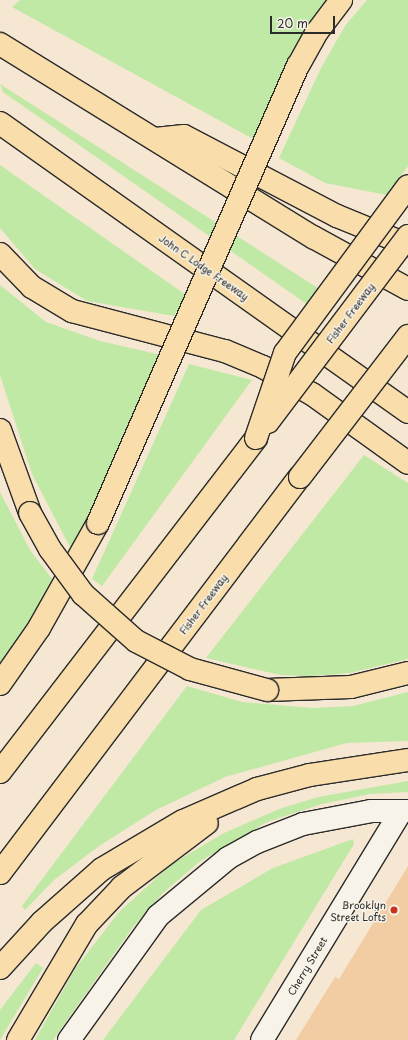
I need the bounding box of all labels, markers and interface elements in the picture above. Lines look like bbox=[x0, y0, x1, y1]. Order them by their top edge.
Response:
scale bar bbox=[272, 8, 337, 34]
text: 20 m bbox=[277, 14, 308, 32]
street label: John C Lodge Freeway bbox=[156, 231, 252, 303]
street label: Fisher Freeway bbox=[323, 280, 377, 346]
street label: Fisher Freeway bbox=[176, 571, 230, 637]
place label: Brooklyn Street Lofts bbox=[330, 898, 386, 922]
marker: Brooklyn Street Lofts bbox=[389, 905, 399, 915]
street label: Cherry Street bbox=[285, 934, 329, 998]

